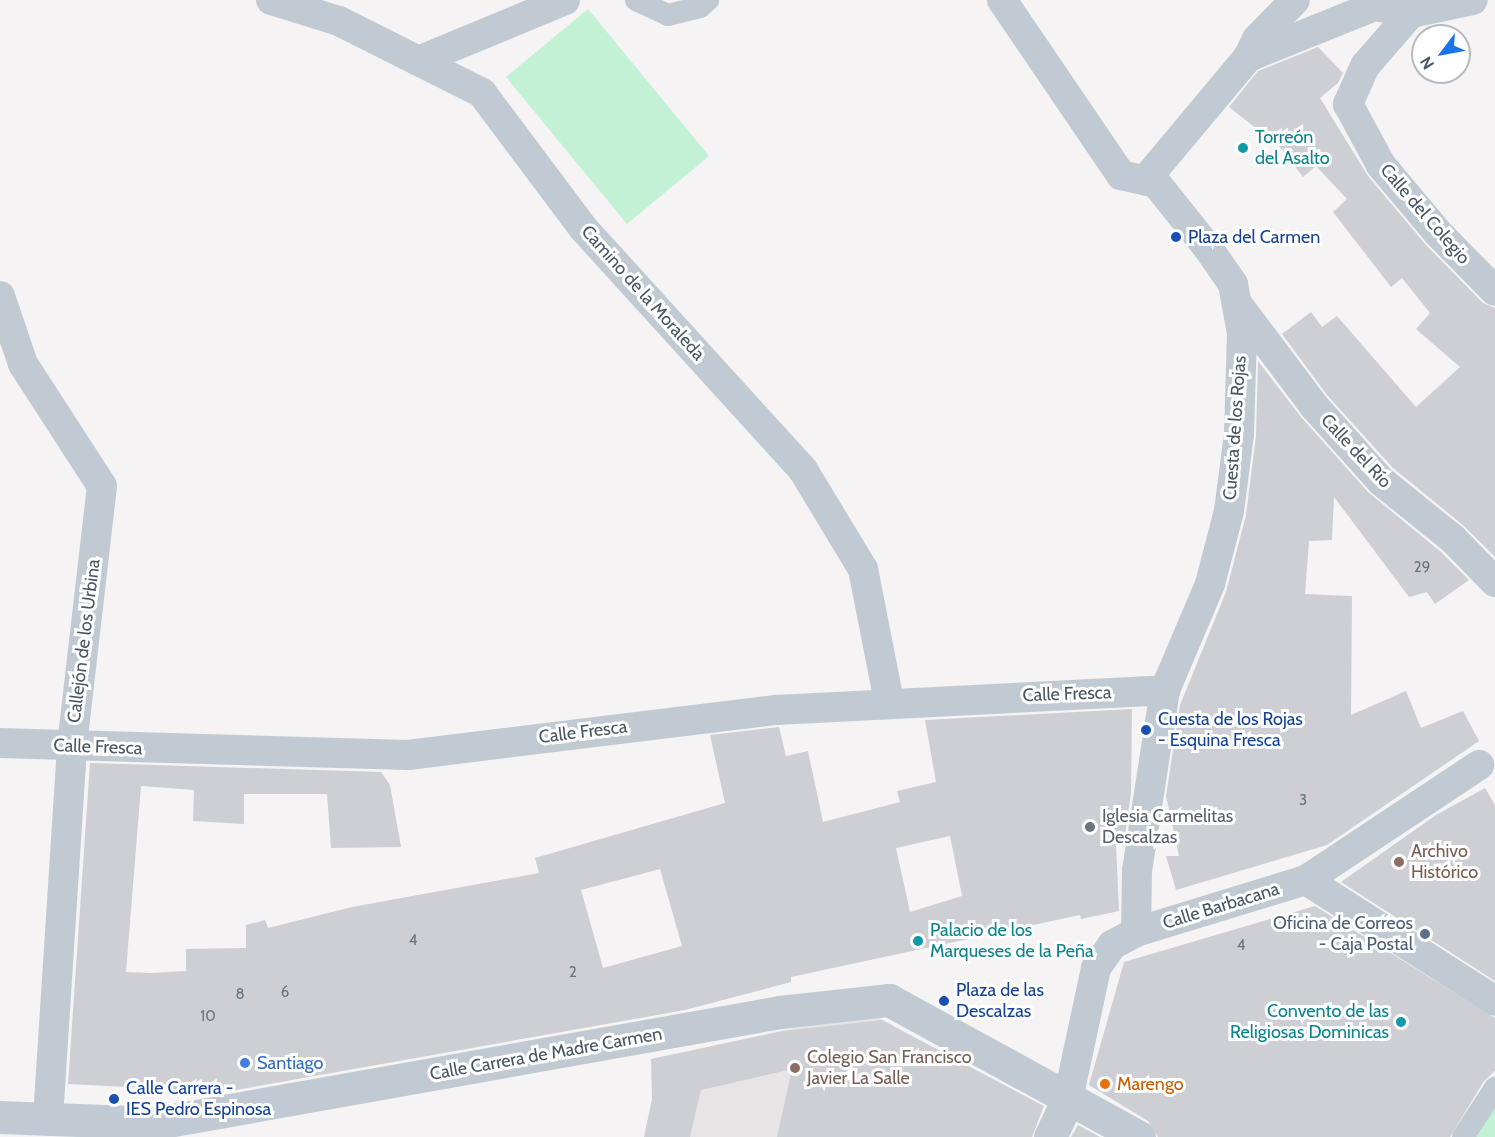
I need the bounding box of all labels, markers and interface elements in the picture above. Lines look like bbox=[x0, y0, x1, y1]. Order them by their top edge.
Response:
north arrow bbox=[1411, 24, 1471, 84]
text: N bbox=[1416, 53, 1438, 73]
place label: Torreón del Asalto bbox=[1255, 127, 1330, 170]
marker: Torreón del Asalto bbox=[1236, 141, 1250, 155]
street label: Calle del Colegio bbox=[1376, 159, 1474, 269]
street label: Camino de la Moraleda bbox=[577, 221, 709, 365]
place label: Plaza del Carmen bbox=[1188, 226, 1320, 248]
marker: Plaza del Carmen bbox=[1169, 230, 1183, 244]
street label: Cuesta de los Rojas bbox=[1219, 355, 1251, 501]
street label: Calle del Río bbox=[1316, 409, 1396, 493]
street label: Callejón de los Urbina bbox=[63, 558, 105, 724]
house number: 29 bbox=[1414, 559, 1430, 577]
street label: Calle Fresca bbox=[1022, 682, 1112, 706]
place label: Cuesta de los Rojas - Esquina Fresca bbox=[1158, 709, 1303, 752]
street label: Calle Fresca bbox=[538, 716, 628, 748]
marker: Cuesta de los Rojas - Esquina Fresca bbox=[1139, 723, 1153, 737]
street label: Calle Fresca bbox=[53, 735, 143, 759]
house number: 3 bbox=[1299, 792, 1307, 810]
place label: Iglesia Carmelitas Descalzas bbox=[1102, 806, 1233, 848]
marker: Iglesia Carmelitas Descalzas bbox=[1083, 820, 1097, 834]
place label: Archivo Histórico bbox=[1411, 841, 1478, 884]
marker: Archivo Histórico bbox=[1392, 855, 1406, 869]
street label: Calle Barbacana bbox=[1160, 878, 1282, 934]
place label: Oficina de Correos - Caja Postal bbox=[1273, 913, 1413, 956]
place label: Palacio de los Marqueses de la Peña bbox=[930, 920, 1094, 962]
marker: Oficina de Correos - Caja Postal bbox=[1418, 927, 1432, 941]
house number: 4 bbox=[409, 932, 417, 950]
marker: Palacio de los Marqueses de la Peña bbox=[911, 934, 925, 948]
house number: 4 bbox=[1237, 937, 1245, 955]
house number: 2 bbox=[569, 964, 577, 982]
place label: Plaza de las Descalzas bbox=[956, 980, 1044, 1022]
house number: 6 bbox=[281, 984, 289, 1002]
house number: 8 bbox=[235, 986, 245, 1004]
marker: Plaza de las Descalzas bbox=[937, 994, 951, 1008]
place label: Convento de las Religiosas Dominicas bbox=[1230, 1001, 1389, 1044]
house number: 10 bbox=[200, 1008, 216, 1026]
marker: Convento de las Religiosas Dominicas bbox=[1394, 1015, 1408, 1029]
street label: Calle Carrera de Madre Carmen bbox=[428, 1023, 664, 1085]
place label: Colegio San Francisco Javier La Salle bbox=[807, 1047, 972, 1090]
place label: Santiago bbox=[257, 1052, 323, 1074]
marker: Santiago bbox=[238, 1056, 252, 1070]
marker: Colegio San Francisco Javier La Salle bbox=[788, 1061, 802, 1075]
place label: Marengo bbox=[1117, 1073, 1184, 1095]
marker: Marengo bbox=[1098, 1077, 1112, 1091]
place label: Calle Carrera - IES Pedro Espinosa bbox=[126, 1078, 271, 1120]
marker: Calle Carrera - IES Pedro Espinosa bbox=[107, 1092, 121, 1106]

